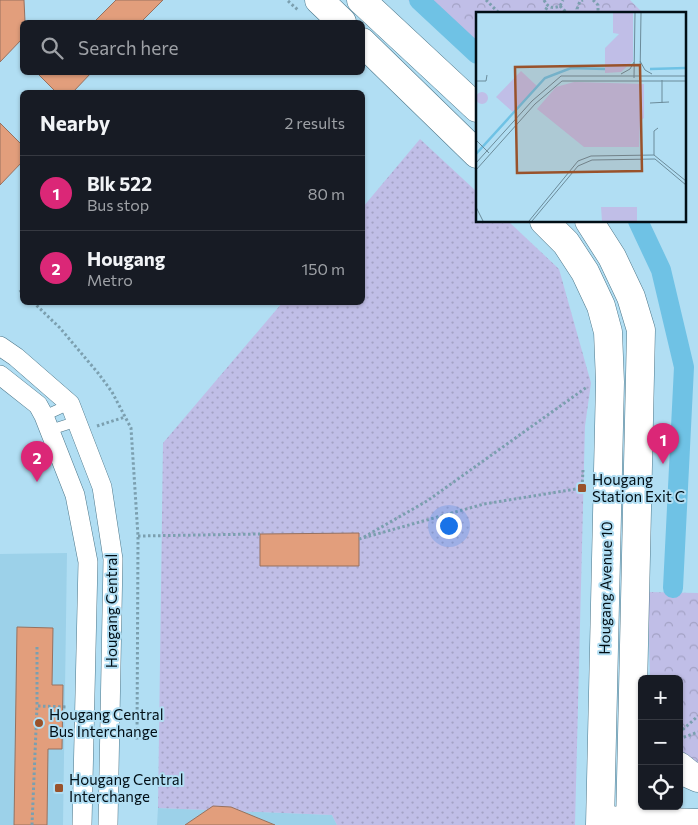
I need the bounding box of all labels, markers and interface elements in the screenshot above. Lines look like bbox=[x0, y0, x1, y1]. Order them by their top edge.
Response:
inset map bbox=[476, 12, 686, 222]
search box bbox=[20, 20, 365, 75]
icon: search bbox=[38, 34, 66, 62]
text: Search here bbox=[78, 36, 178, 59]
text: Nearby bbox=[40, 110, 110, 135]
text: 2 results bbox=[284, 113, 345, 132]
text: Blk 522 bbox=[87, 172, 152, 195]
text: 1 bbox=[52, 184, 60, 203]
text: 80 m bbox=[308, 184, 345, 203]
text: Bus stop bbox=[87, 195, 149, 214]
text: Hougang bbox=[87, 247, 165, 270]
text: 2 bbox=[51, 259, 61, 278]
text: 150 m bbox=[302, 259, 345, 278]
text: Metro bbox=[87, 270, 133, 289]
pin: 1 bbox=[647, 423, 679, 464]
pin: 2 bbox=[21, 441, 53, 482]
place label: Hougang Station Exit C bbox=[592, 470, 685, 505]
marker: Hougang Station Exit C bbox=[576, 482, 588, 494]
your location bbox=[436, 513, 462, 539]
street label: Hougang Avenue 10 bbox=[595, 521, 615, 655]
street label: Hougang Central bbox=[102, 554, 120, 668]
map controls bbox=[638, 675, 683, 810]
button: + bbox=[638, 675, 683, 720]
place label: Hougang Central Bus Interchange bbox=[49, 705, 163, 740]
marker: Hougang Central Bus Interchange bbox=[33, 717, 45, 729]
button: − bbox=[638, 720, 683, 765]
button: locate bbox=[638, 765, 683, 810]
place label: Hougang Central Interchange bbox=[69, 770, 183, 805]
marker: Hougang Central Interchange bbox=[53, 782, 65, 794]

